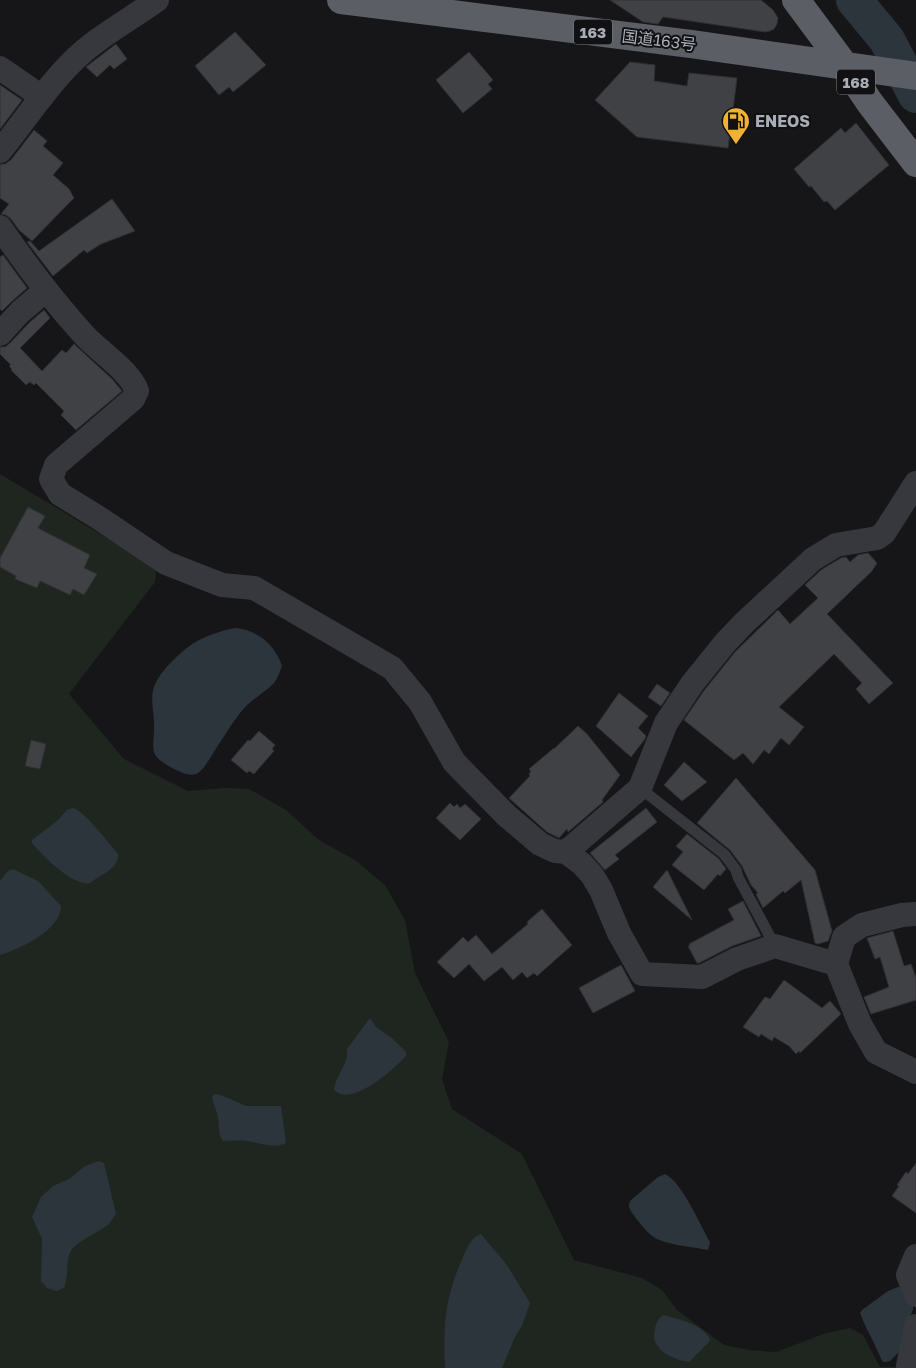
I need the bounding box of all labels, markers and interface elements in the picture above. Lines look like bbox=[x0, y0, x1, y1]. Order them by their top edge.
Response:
road number: 163 bbox=[574, 20, 612, 44]
street label: 国道163号 bbox=[621, 26, 697, 54]
road number: 168 bbox=[837, 70, 875, 94]
fuel station icon: ENEOS bbox=[721, 106, 751, 145]
place label: ENEOS bbox=[755, 111, 810, 131]

